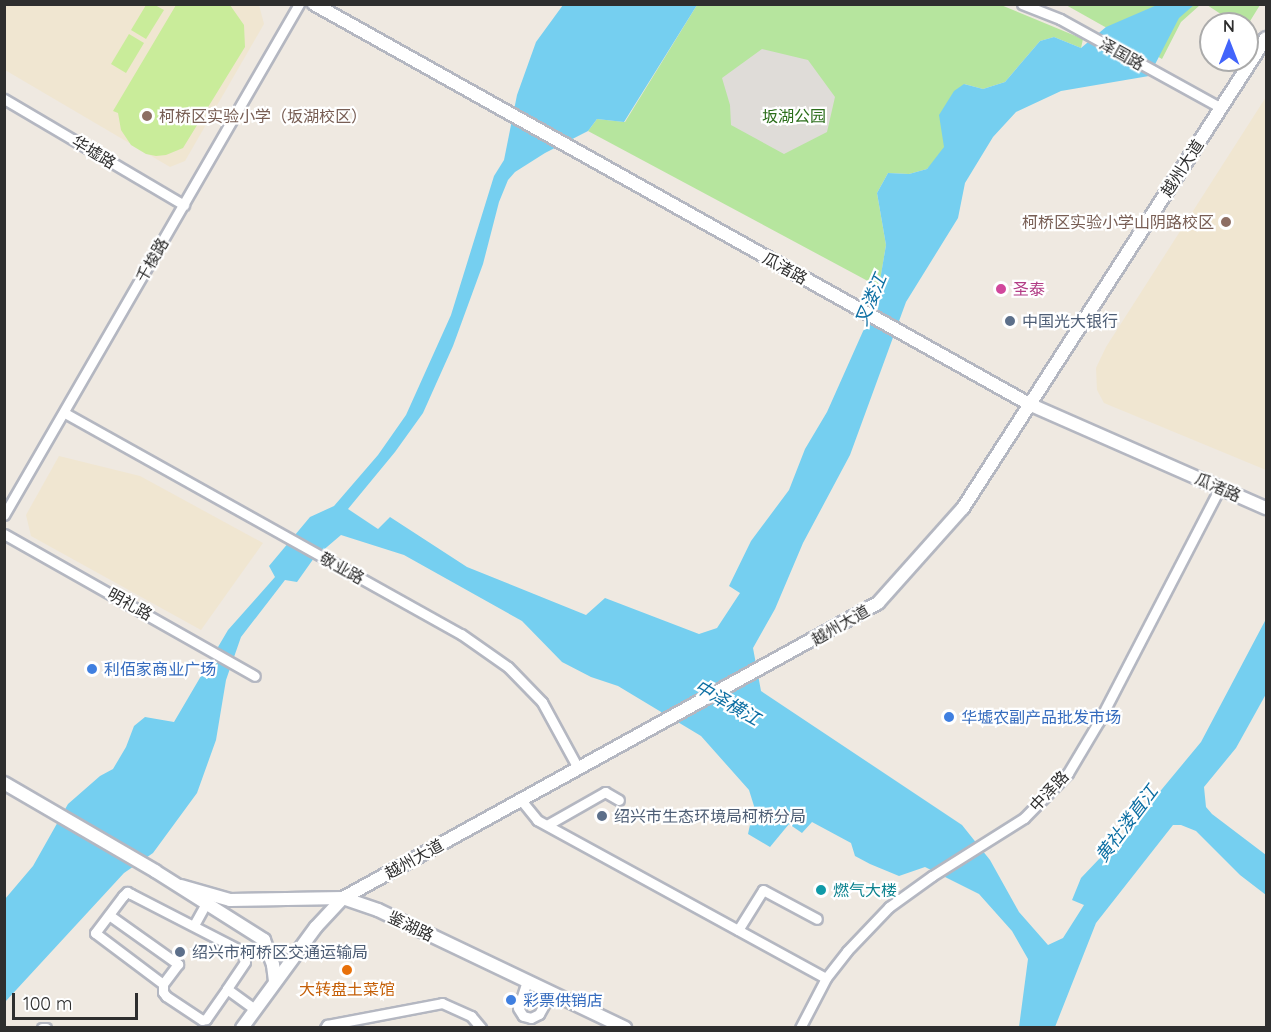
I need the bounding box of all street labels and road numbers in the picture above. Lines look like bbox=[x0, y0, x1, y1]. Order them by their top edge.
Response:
street label: 泽国路 bbox=[1096, 34, 1148, 74]
street label: 华墟路 bbox=[68, 131, 120, 173]
street label: 越州大道 bbox=[1157, 136, 1207, 200]
street label: 千梭路 bbox=[132, 234, 172, 286]
street label: 瓜渚路 bbox=[759, 248, 811, 288]
street label: 瓜渚路 bbox=[1192, 468, 1244, 506]
street label: 敬业路 bbox=[316, 548, 368, 588]
street label: 明礼路 bbox=[104, 584, 156, 624]
street label: 越州大道 bbox=[807, 601, 873, 649]
street label: 中泽路 bbox=[1026, 767, 1072, 815]
street label: 越州大道 bbox=[381, 835, 447, 883]
street label: 鉴湖路 bbox=[385, 907, 437, 945]

